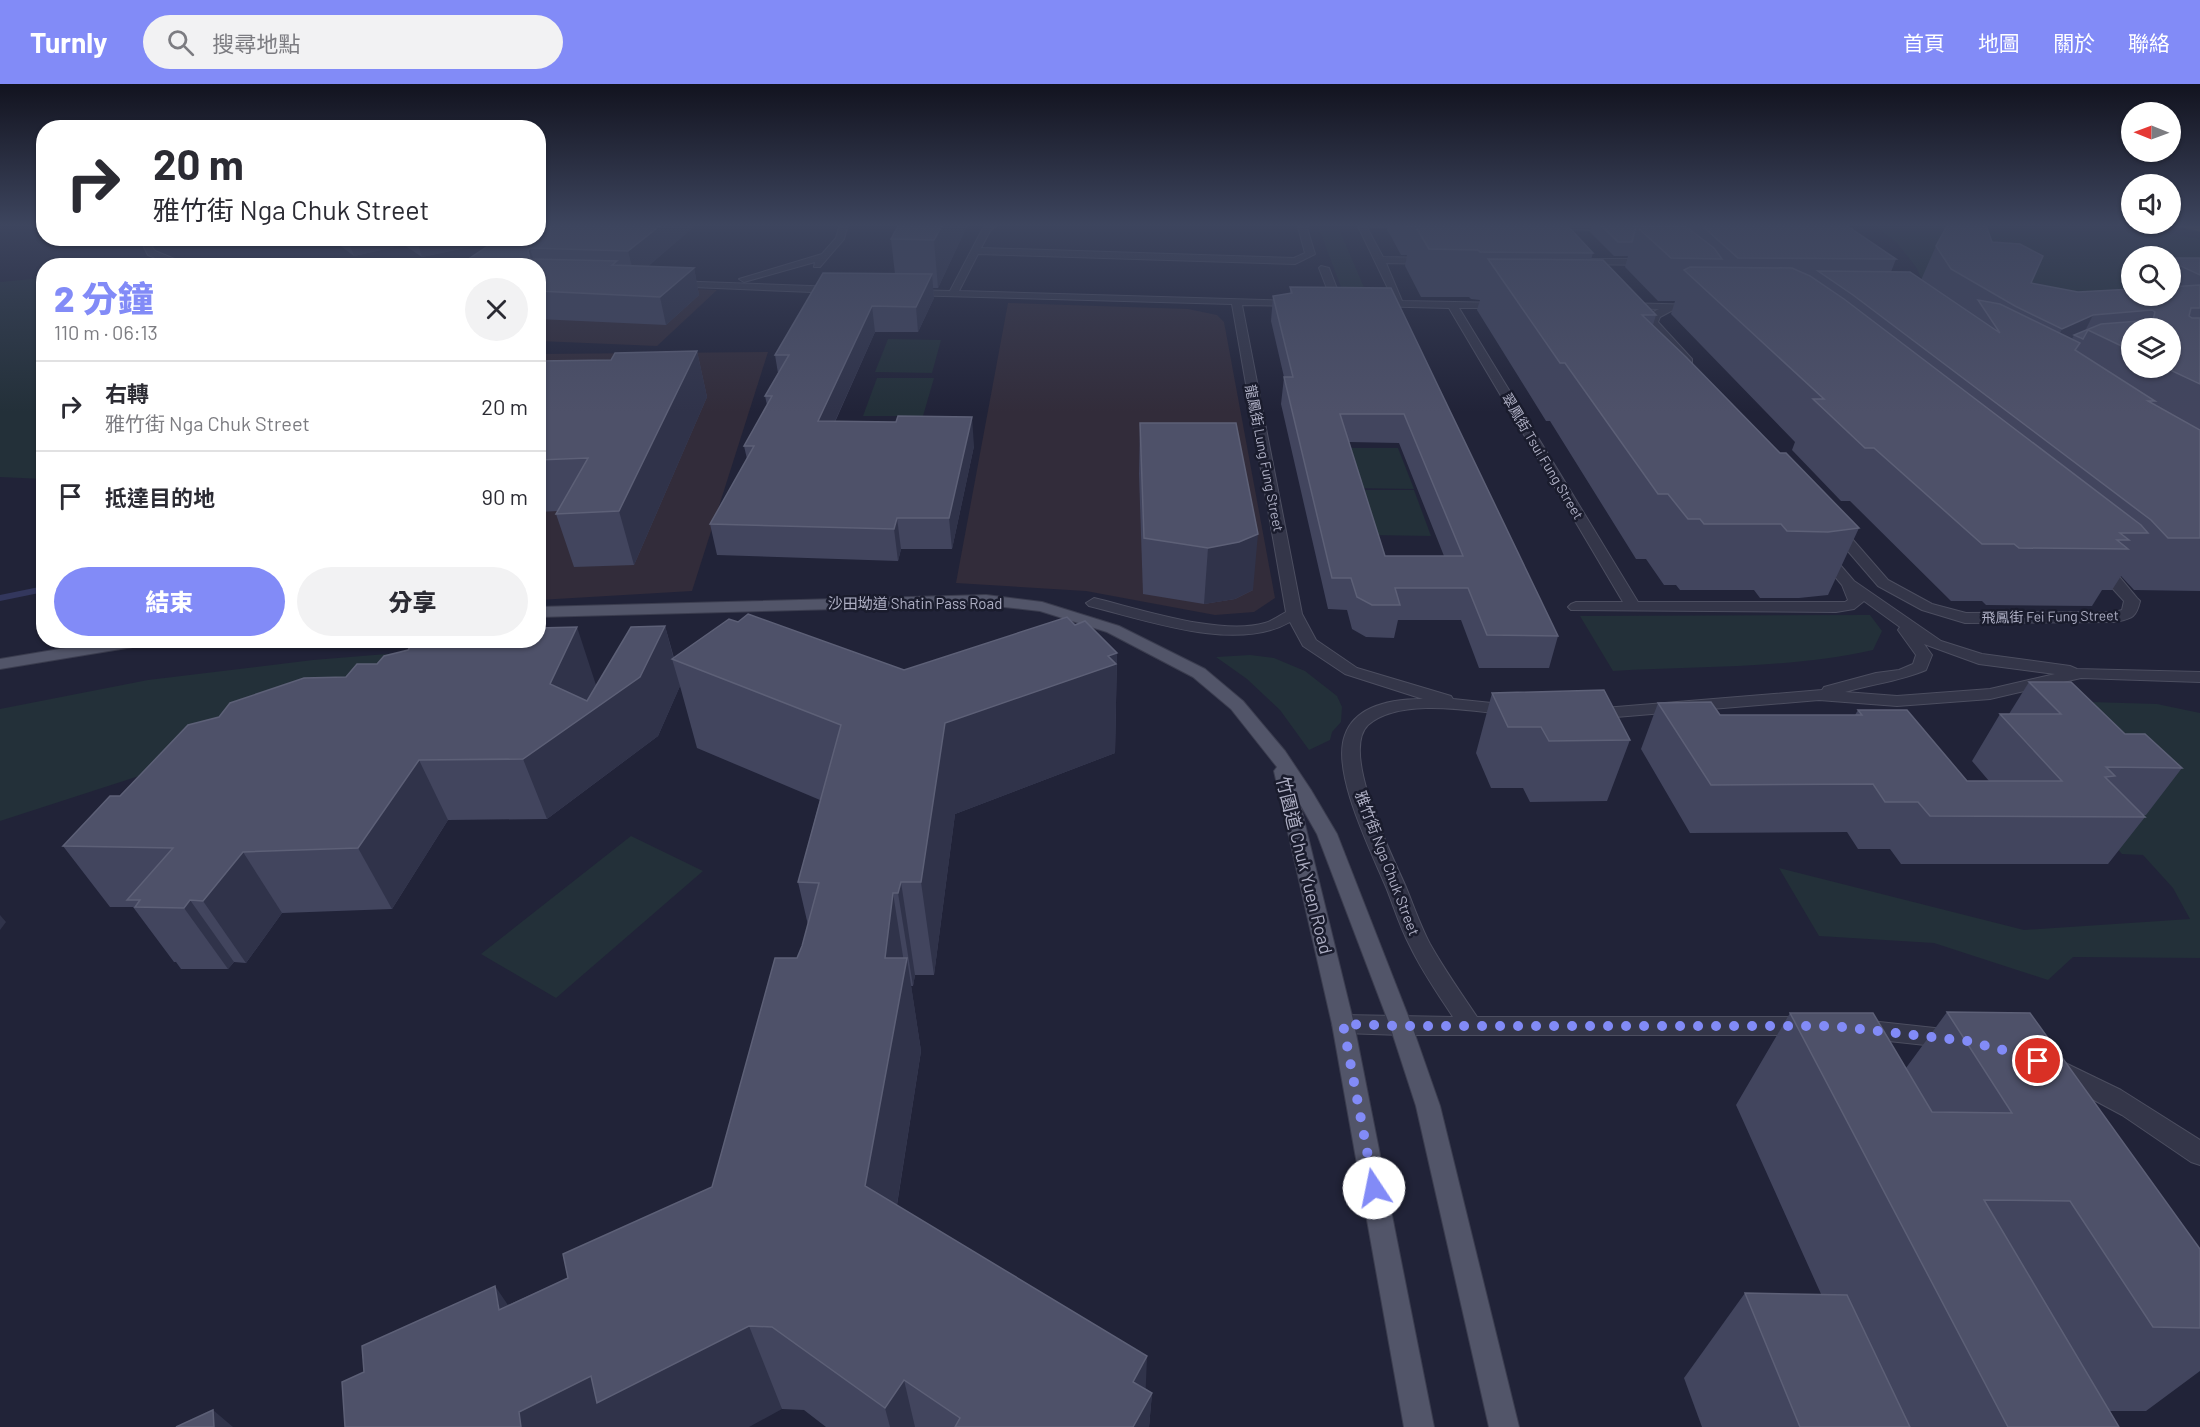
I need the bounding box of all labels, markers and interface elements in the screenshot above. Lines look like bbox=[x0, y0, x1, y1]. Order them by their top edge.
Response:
search box bbox=[143, 15, 563, 69]
text: Turnly bbox=[30, 25, 107, 59]
icon: search bbox=[164, 26, 197, 59]
text: 搜尋地點 bbox=[212, 30, 300, 56]
text: 首頁 bbox=[1903, 30, 1945, 55]
text: 地圖 bbox=[1978, 30, 2020, 55]
text: 關於 bbox=[2053, 30, 2095, 55]
text: 聯絡 bbox=[2128, 30, 2170, 55]
north arrow bbox=[2121, 102, 2181, 162]
map controls bbox=[2121, 102, 2181, 378]
text: 20 m bbox=[153, 138, 244, 188]
icon: right bbox=[54, 144, 132, 222]
button: sound bbox=[2121, 174, 2181, 234]
text: 雅竹街 Nga Chuk Street bbox=[153, 193, 429, 225]
button: search bbox=[2121, 246, 2181, 306]
text: 2 分鐘 bbox=[54, 276, 154, 319]
button: close bbox=[465, 278, 528, 341]
button: layers bbox=[2121, 318, 2181, 378]
text: 110 m · 06:13 bbox=[54, 320, 158, 344]
text: 右轉 bbox=[105, 380, 149, 406]
street label: 龍鳳街 Lung Fung Street bbox=[1242, 383, 1288, 533]
icon: right bbox=[54, 390, 87, 423]
street label: 翠鳳街 Tsui Fung Street bbox=[1499, 390, 1587, 522]
text: 20 m bbox=[481, 393, 528, 419]
text: 雅竹街 Nga Chuk Street bbox=[105, 411, 310, 435]
icon: arrive bbox=[54, 480, 87, 513]
text: 90 m bbox=[482, 483, 528, 509]
text: 抵達目的地 bbox=[105, 484, 215, 510]
button: 結束 bbox=[54, 567, 285, 636]
button: 分享 bbox=[297, 567, 528, 636]
street label: 沙田坳道 Shatin Pass Road bbox=[828, 594, 1002, 612]
street label: 飛鳳街 Fei Fung Street bbox=[1981, 606, 2119, 626]
street label: 竹園道 Chuk Yuen Road bbox=[1272, 774, 1338, 956]
street label: 雅竹街 Nga Chuk Street bbox=[1352, 788, 1424, 938]
pin bbox=[2012, 1035, 2063, 1086]
icon: arrive bbox=[2021, 1044, 2054, 1077]
position arrow bbox=[1342, 1156, 1406, 1220]

